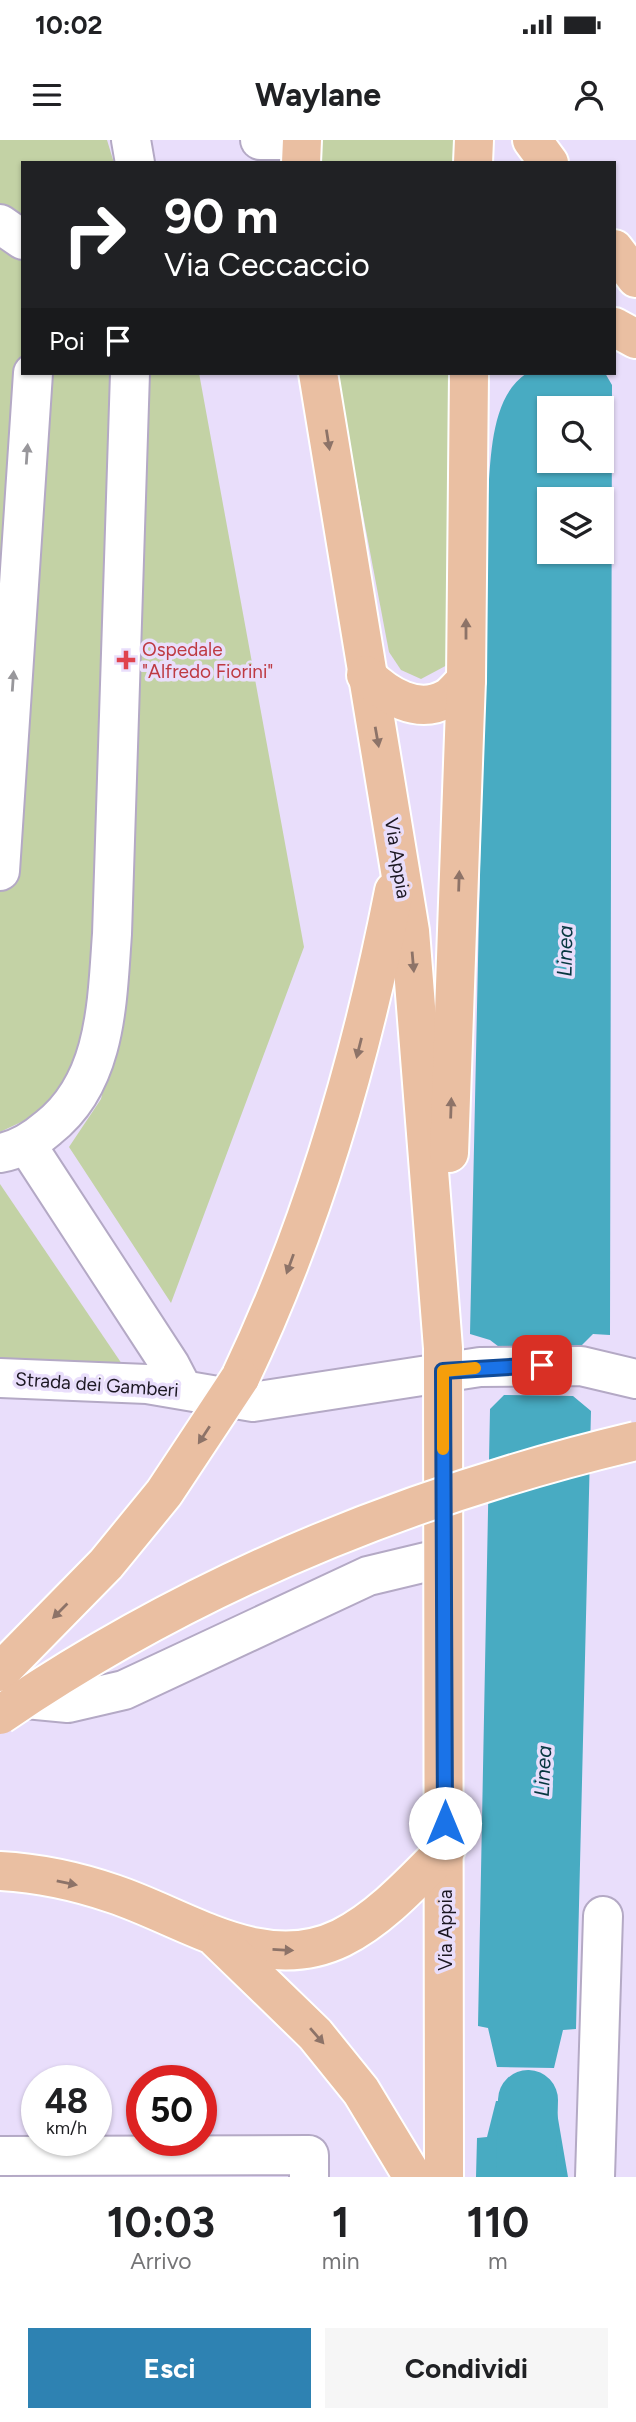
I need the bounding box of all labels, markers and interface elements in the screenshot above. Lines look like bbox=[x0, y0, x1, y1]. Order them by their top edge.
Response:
text: 10:02 bbox=[35, 9, 103, 41]
icon: menu bbox=[28, 76, 66, 114]
text: Waylane bbox=[255, 76, 381, 114]
icon: person bbox=[570, 76, 608, 114]
text: 90 m bbox=[164, 186, 279, 245]
icon: right bbox=[49, 189, 140, 280]
text: Via Ceccaccio bbox=[164, 246, 370, 284]
icon: arrive bbox=[99, 322, 137, 360]
text: Poi bbox=[49, 325, 85, 357]
map controls bbox=[537, 396, 614, 564]
button: search bbox=[537, 396, 614, 473]
one-way arrow bbox=[323, 429, 334, 451]
one-way arrow bbox=[22, 443, 33, 465]
button: layers bbox=[537, 487, 614, 564]
one-way arrow bbox=[460, 618, 472, 640]
place label: Ospedale "Alfredo Fiorini" bbox=[142, 638, 273, 683]
marker: Ospedale "Alfredo Fiorini" bbox=[116, 650, 136, 670]
one-way arrow bbox=[8, 670, 19, 692]
one-way arrow bbox=[372, 726, 383, 748]
street label: Via Appia bbox=[380, 816, 415, 900]
one-way arrow bbox=[453, 869, 465, 891]
water label: Linea bbox=[552, 925, 577, 977]
one-way arrow bbox=[408, 951, 419, 973]
one-way arrow bbox=[353, 1037, 364, 1059]
one-way arrow bbox=[445, 1097, 457, 1119]
one-way arrow bbox=[284, 1254, 295, 1275]
pin bbox=[512, 1335, 572, 1395]
icon: arrive bbox=[523, 1346, 561, 1384]
street label: Strada dei Gamberi bbox=[14, 1367, 179, 1402]
one-way arrow bbox=[197, 1426, 210, 1445]
one-way arrow bbox=[52, 1602, 68, 1619]
water label: Linea bbox=[529, 1745, 556, 1797]
position arrow bbox=[408, 1786, 482, 1860]
one-way arrow bbox=[56, 1877, 78, 1888]
street label: Via Appia bbox=[434, 1889, 457, 1971]
one-way arrow bbox=[272, 1945, 294, 1956]
one-way arrow bbox=[309, 2027, 325, 2045]
speed limit sign: 50 bbox=[126, 2065, 217, 2156]
text: 48 bbox=[45, 2080, 88, 2122]
text: km/h bbox=[46, 2117, 87, 2139]
text: 10:03 bbox=[107, 2197, 215, 2248]
text: 1 bbox=[332, 2197, 350, 2248]
text: 110 bbox=[466, 2197, 529, 2248]
text: Arrivo bbox=[130, 2247, 192, 2275]
text: min bbox=[322, 2247, 360, 2275]
text: m bbox=[488, 2247, 508, 2275]
button: Esci bbox=[28, 2328, 311, 2408]
button: Condividi bbox=[325, 2328, 608, 2408]

